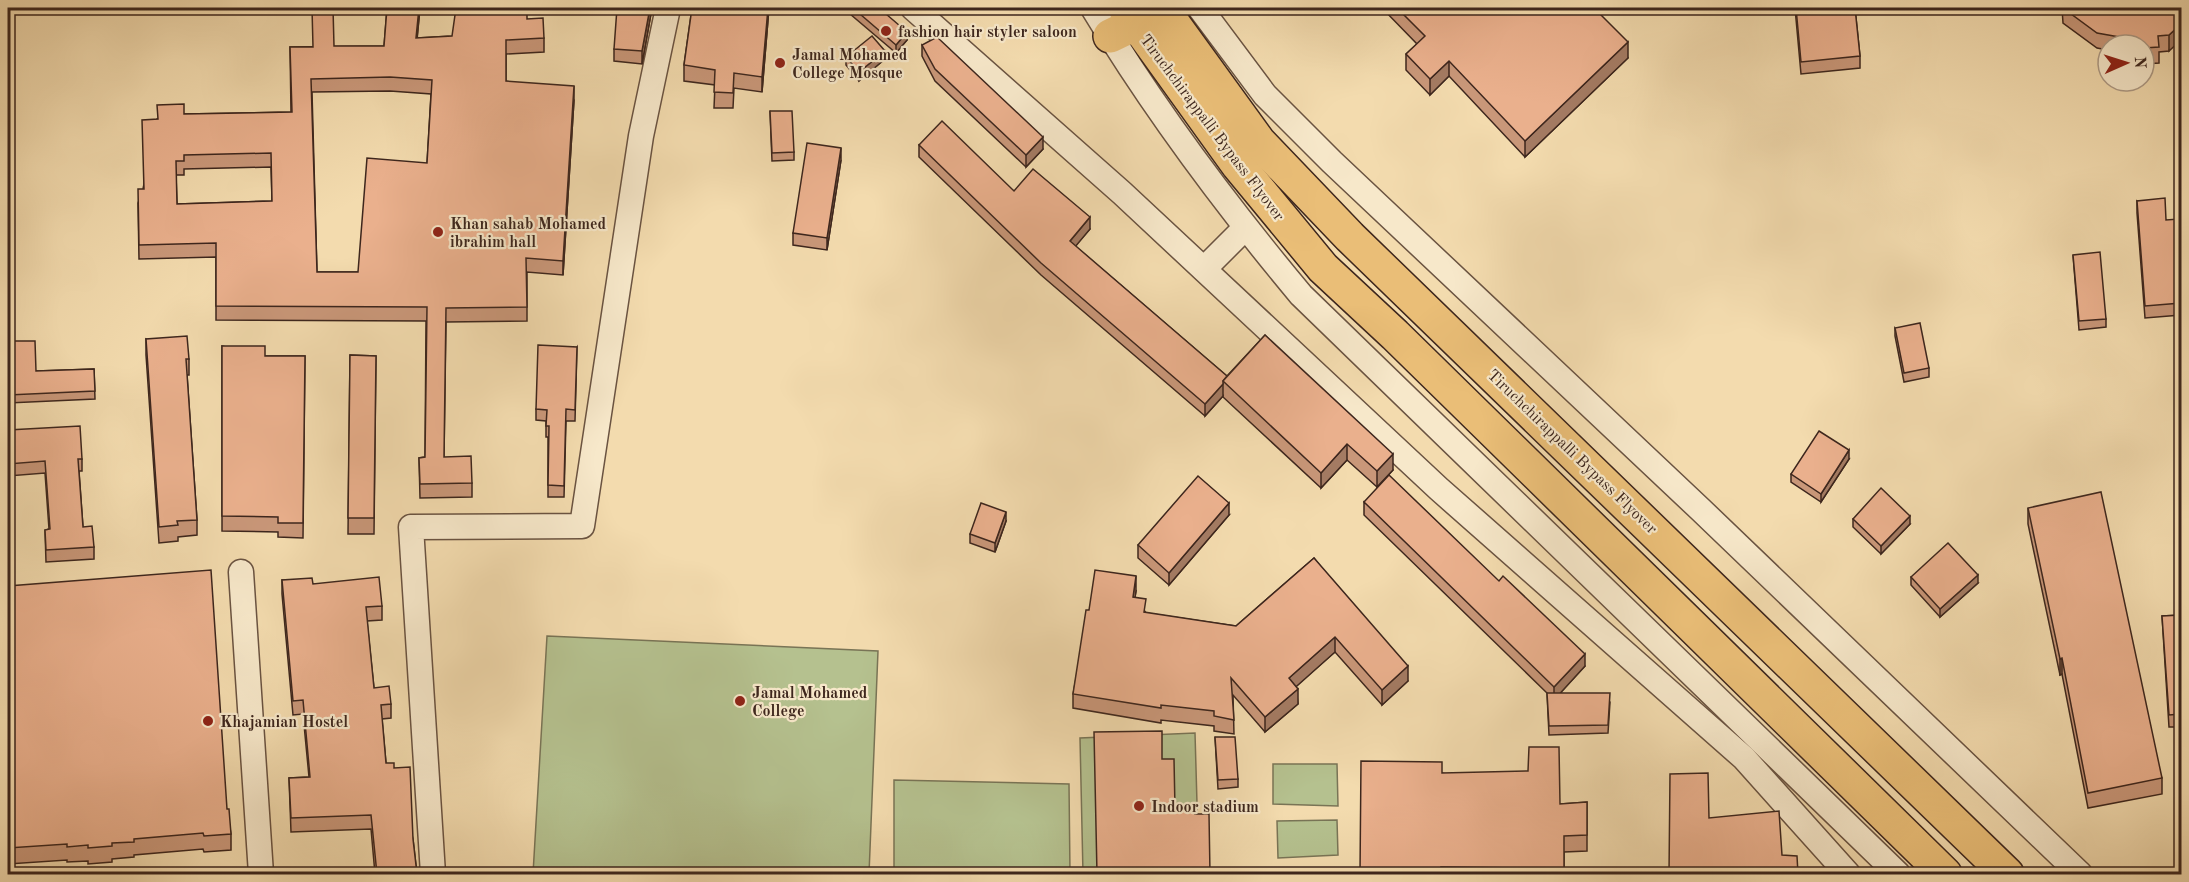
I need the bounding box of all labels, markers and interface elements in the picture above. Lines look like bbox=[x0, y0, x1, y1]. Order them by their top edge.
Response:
marker: fashion hair styler saloon bbox=[879, 24, 893, 38]
place label: fashion hair styler saloon bbox=[898, 25, 1077, 41]
street label: Tiruchchirappalli Bypass Flyover bbox=[1136, 32, 1287, 225]
north arrow bbox=[2096, 33, 2156, 93]
place label: Jamal Mohamed College Mosque bbox=[792, 48, 908, 82]
marker: Jamal Mohamed College Mosque bbox=[773, 56, 787, 70]
text: N bbox=[2131, 56, 2147, 70]
place label: Khan sahab Mohamed ibrahim hall bbox=[450, 217, 607, 251]
marker: Khan sahab Mohamed ibrahim hall bbox=[431, 225, 445, 239]
street label: Tiruchchirappalli Bypass Flyover bbox=[1484, 367, 1660, 538]
place label: Jamal Mohamed College bbox=[752, 686, 868, 720]
marker: Jamal Mohamed College bbox=[733, 694, 747, 708]
marker: Khajamian Hostel bbox=[201, 714, 215, 728]
place label: Khajamian Hostel bbox=[220, 715, 348, 731]
marker: Indoor stadium bbox=[1132, 799, 1146, 813]
place label: Indoor stadium bbox=[1151, 800, 1259, 816]

